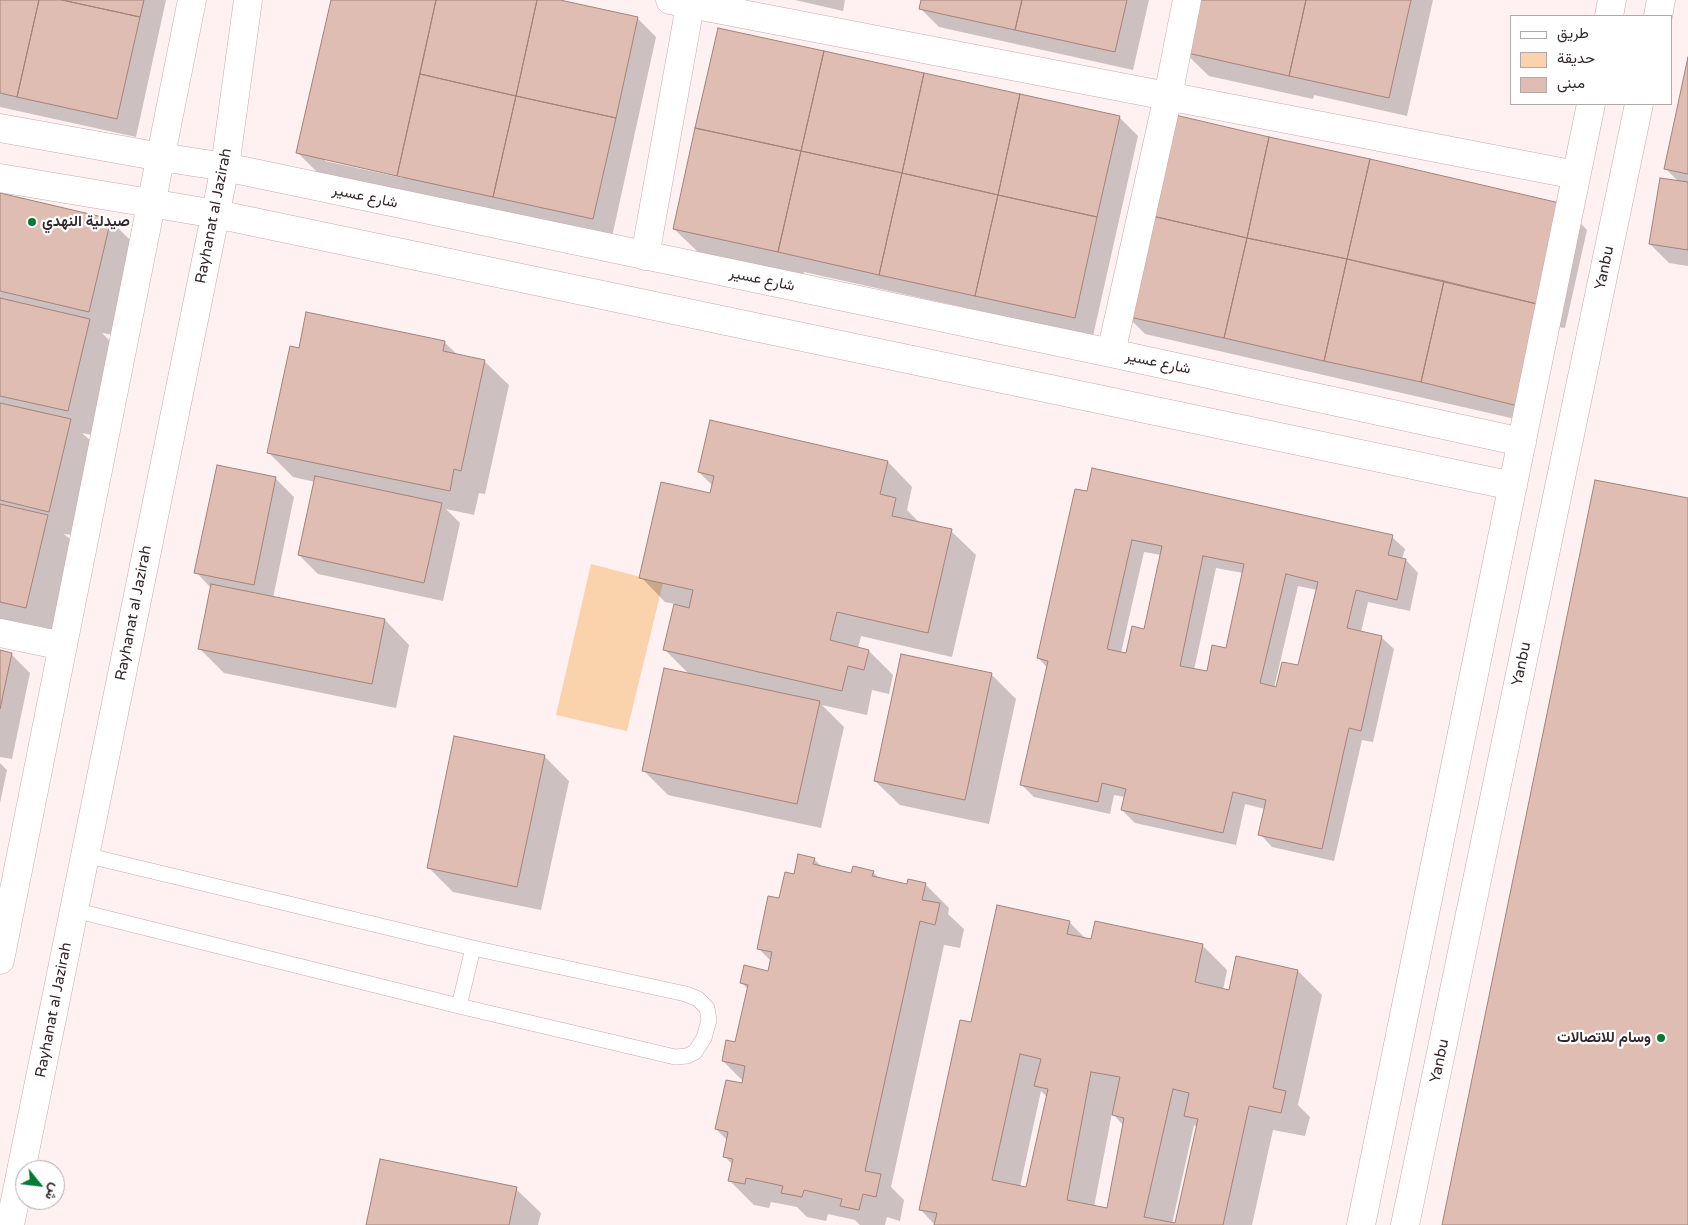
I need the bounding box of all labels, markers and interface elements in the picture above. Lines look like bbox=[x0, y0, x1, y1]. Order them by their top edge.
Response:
legend bbox=[1510, 15, 1673, 105]
text: طريق bbox=[1557, 24, 1589, 42]
text: حديقة bbox=[1557, 49, 1595, 67]
text: مبنى bbox=[1557, 74, 1585, 92]
street label: Rayhanat al Jazirah bbox=[192, 147, 236, 285]
street label: شارع عسير bbox=[331, 181, 399, 213]
place label: صيدلية النهدي bbox=[42, 213, 130, 231]
marker: صيدلية النهدي bbox=[26, 216, 38, 228]
street label: Yanbu bbox=[1592, 244, 1618, 292]
street label: شارع عسير bbox=[728, 264, 796, 296]
street label: شارع عسير bbox=[1124, 347, 1192, 379]
street label: Rayhanat al Jazirah bbox=[112, 544, 156, 682]
street label: Yanbu bbox=[1509, 640, 1535, 688]
street label: Rayhanat al Jazirah bbox=[32, 941, 76, 1079]
place label: وسام للاتصالات bbox=[1557, 1029, 1651, 1047]
marker: وسام للاتصالات bbox=[1655, 1032, 1667, 1044]
street label: Yanbu bbox=[1427, 1037, 1453, 1085]
north arrow bbox=[15, 1160, 65, 1210]
text: ش bbox=[41, 1181, 64, 1204]

